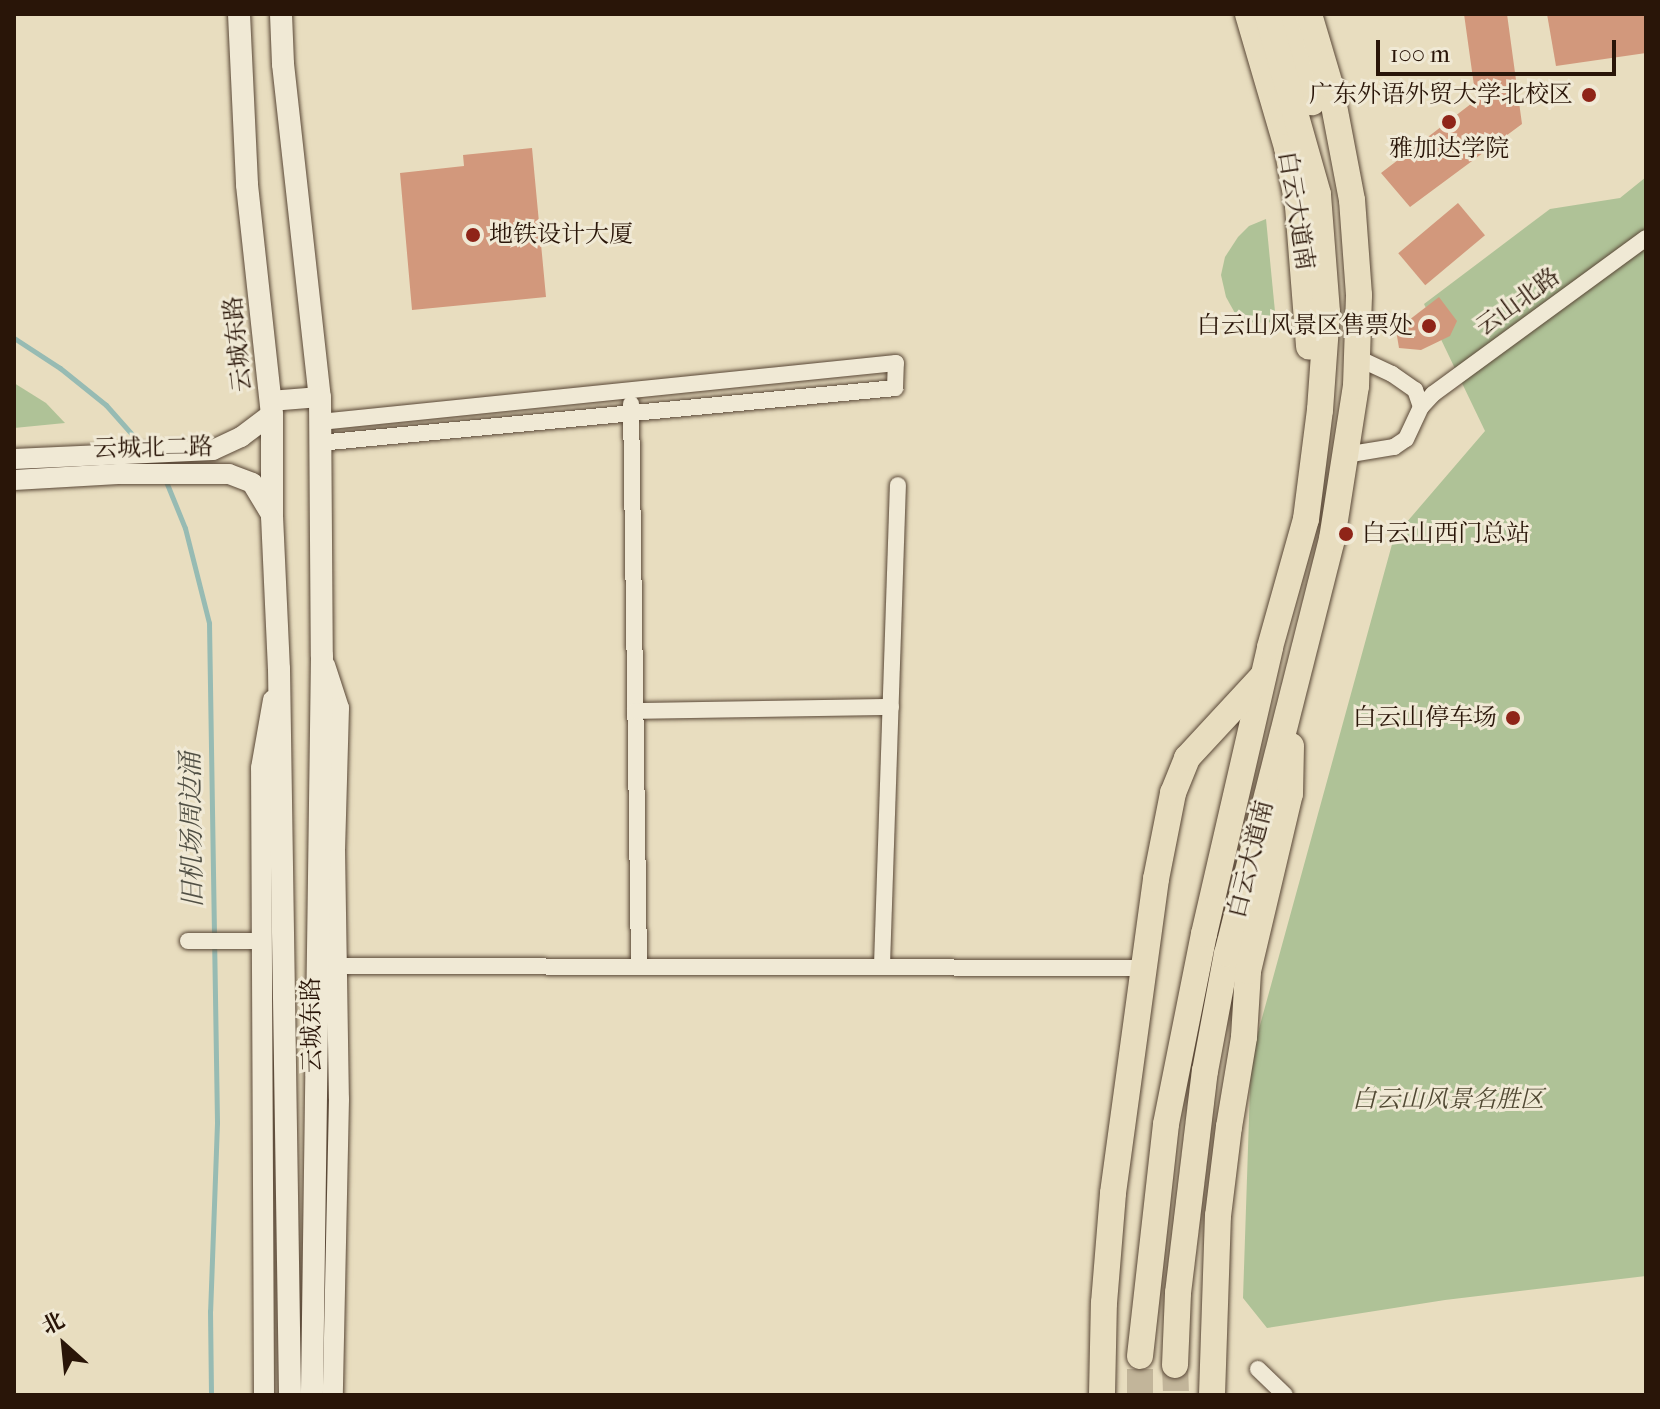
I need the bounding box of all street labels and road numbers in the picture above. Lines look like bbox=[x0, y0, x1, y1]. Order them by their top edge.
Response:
street label: 白云大道南 bbox=[1272, 149, 1320, 273]
street label: 云山北路 bbox=[1471, 262, 1565, 342]
street label: 云城东路 bbox=[219, 295, 257, 393]
street label: 云城北二路 bbox=[93, 433, 213, 463]
street label: 白云大道南 bbox=[1223, 797, 1279, 921]
street label: 云城东路 bbox=[297, 977, 327, 1073]

